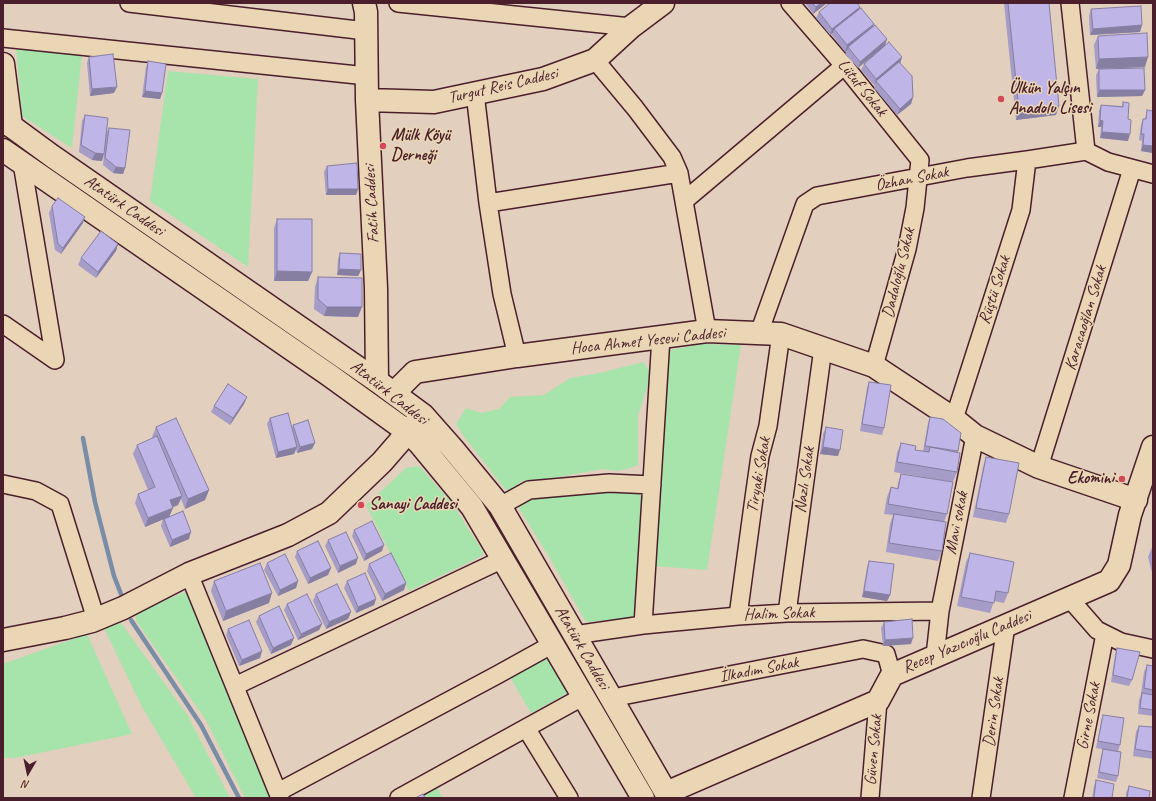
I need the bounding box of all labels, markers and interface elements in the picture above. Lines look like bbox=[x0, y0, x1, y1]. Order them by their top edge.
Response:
street label: Lütuf Sokak bbox=[833, 55, 891, 121]
street label: Turgut Reis Caddesi bbox=[446, 64, 560, 108]
place label: Ülkün Yalçın Anadolu Lisesi bbox=[1009, 79, 1091, 119]
marker: Ülkün Yalçın Anadolu Lisesi bbox=[996, 94, 1006, 104]
place label: Mülk Köyü Derneği bbox=[391, 126, 450, 166]
marker: Mülk Köyü Derneği bbox=[378, 141, 388, 151]
street label: Özhan Sokak bbox=[874, 162, 950, 196]
street label: Fatih Caddesi bbox=[360, 164, 384, 244]
street label: Atatürk Caddesi bbox=[80, 171, 168, 241]
street label: Dadaloğlu Sokak bbox=[878, 226, 920, 320]
street label: Rüştü Sokak bbox=[974, 253, 1016, 327]
street label: Karacaoğlan Sokak bbox=[1060, 263, 1112, 373]
street label: Hoca Ahmet Yesevi Caddesi bbox=[570, 323, 726, 359]
street label: Atatürk Caddesi bbox=[346, 356, 432, 430]
street label: Tiryaki Sokak bbox=[742, 436, 776, 514]
street label: Nazlı Sokak bbox=[790, 446, 820, 514]
place label: Ekomini bbox=[1067, 469, 1114, 489]
marker: Ekomini bbox=[1117, 474, 1127, 484]
street label: Mavi sokak bbox=[941, 490, 973, 556]
place label: Sanayi Caddesi bbox=[369, 495, 457, 515]
marker: Sanayi Caddesi bbox=[356, 500, 366, 510]
street label: Atatürk Caddesi bbox=[550, 603, 614, 693]
street label: Halim Sokak bbox=[743, 603, 815, 625]
street label: Recep Yazıcıoğlu Caddesi bbox=[900, 606, 1034, 678]
street label: İlkadım Sokak bbox=[718, 652, 800, 688]
street label: Derin Sokak bbox=[979, 676, 1009, 748]
street label: Girne Sokak bbox=[1072, 681, 1106, 751]
street label: Güven Sokak bbox=[861, 714, 887, 786]
north arrow bbox=[8, 753, 48, 793]
text: N bbox=[22, 777, 31, 792]

